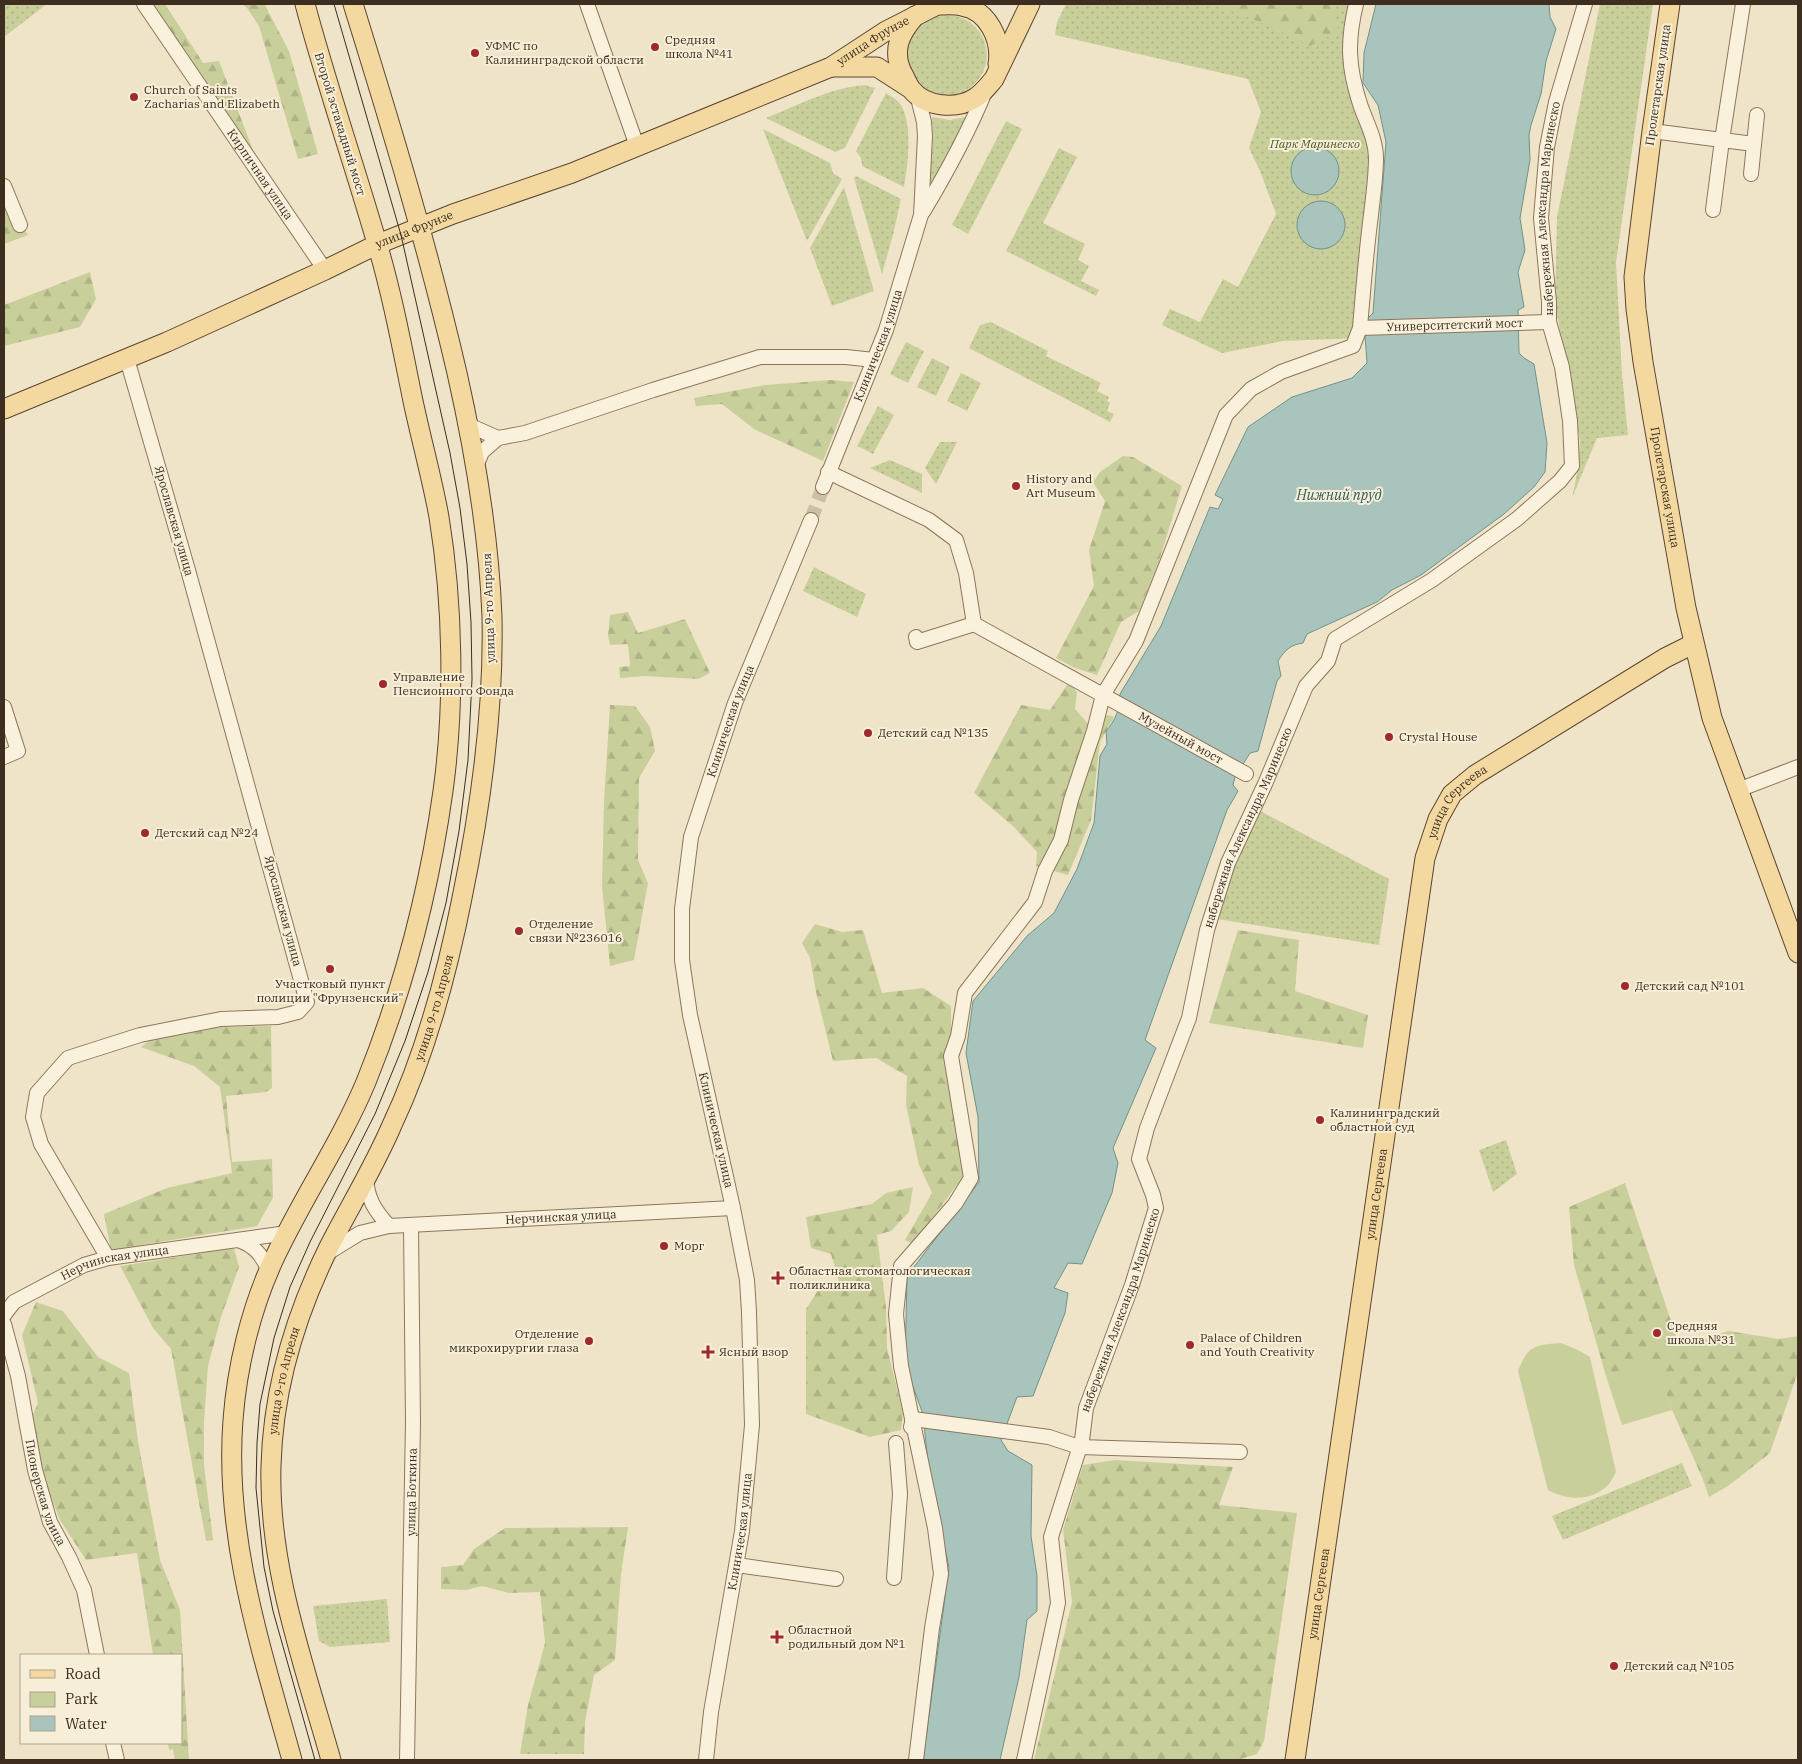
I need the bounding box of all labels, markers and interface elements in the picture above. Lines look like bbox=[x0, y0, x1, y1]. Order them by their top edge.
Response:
street label: улица Фрунзе bbox=[834, 12, 912, 68]
street label: Пролетарская улица bbox=[1642, 23, 1674, 147]
place label: Средняя школа №41 bbox=[665, 32, 733, 61]
place label: УФМС по Калининградской области bbox=[485, 38, 644, 67]
marker: Средняя школа №41 bbox=[649, 41, 661, 53]
marker: УФМС по Калининградской области bbox=[469, 47, 481, 59]
street label: Второй эстакадный мост bbox=[312, 50, 369, 197]
place label: Church of Saints Zacharias and Elizabeth bbox=[144, 82, 281, 111]
marker: Church of Saints Zacharias and Elizabeth bbox=[128, 91, 140, 103]
street label: набережная Александра Маринеско bbox=[1533, 100, 1563, 316]
street label: Кирпичная улица bbox=[224, 126, 297, 223]
park label: Парк Маринеско bbox=[1269, 136, 1360, 151]
street label: улица Фрунзе bbox=[373, 207, 455, 251]
street label: Клиническая улица bbox=[850, 287, 905, 404]
street label: Университетский мост bbox=[1386, 315, 1524, 334]
street label: Пролетарская улица bbox=[1647, 425, 1683, 549]
street label: Ярославская улица bbox=[152, 464, 198, 578]
place label: History and Art Museum bbox=[1026, 471, 1096, 500]
marker: History and Art Museum bbox=[1010, 480, 1022, 492]
water label: Нижний пруд bbox=[1295, 486, 1382, 504]
street label: улица 9-го Апреля bbox=[479, 553, 498, 663]
street label: Клиническая улица bbox=[703, 662, 757, 779]
place label: Управление Пенсионного Фонда bbox=[393, 669, 515, 698]
marker: Управление Пенсионного Фонда bbox=[377, 678, 389, 690]
street label: Музейный мост bbox=[1136, 708, 1226, 767]
place label: Детский сад №135 bbox=[878, 725, 989, 740]
street label: набережная Александра Маринеско bbox=[1200, 725, 1295, 930]
marker: Детский сад №135 bbox=[862, 727, 874, 739]
place label: Crystal House bbox=[1399, 729, 1477, 744]
marker: Crystal House bbox=[1383, 731, 1395, 743]
street label: улица Сергеева bbox=[1424, 761, 1490, 841]
place label: Детский сад №24 bbox=[155, 825, 258, 840]
marker: Детский сад №24 bbox=[139, 827, 151, 839]
street label: Ярославская улица bbox=[261, 854, 306, 968]
place label: Отделение связи №236016 bbox=[529, 916, 622, 945]
marker: Отделение связи №236016 bbox=[513, 925, 525, 937]
street label: улица 9-го Апреля bbox=[411, 953, 456, 1063]
marker: Участковый пункт полиции "Фрунзенский" bbox=[324, 963, 336, 975]
place label: Участковый пункт полиции "Фрунзенский" bbox=[256, 976, 404, 1005]
place label: Детский сад №101 bbox=[1635, 978, 1746, 993]
marker: Детский сад №101 bbox=[1619, 980, 1631, 992]
street label: Клиническая улица bbox=[696, 1071, 737, 1190]
place label: Калининградский областной суд bbox=[1330, 1105, 1440, 1134]
marker: Калининградский областной суд bbox=[1314, 1114, 1326, 1126]
street label: улица Сергеева bbox=[1362, 1147, 1390, 1240]
street label: Нерчинская улица bbox=[505, 1206, 617, 1227]
street label: набережная Александра Маринеско bbox=[1077, 1206, 1163, 1414]
place label: Морг bbox=[674, 1238, 705, 1253]
marker: Морг bbox=[658, 1240, 670, 1252]
street label: Нерчинская улица bbox=[58, 1242, 170, 1283]
place label: Областная стоматологическая поликлиника bbox=[789, 1263, 971, 1292]
marker: Областная стоматологическая поликлиника bbox=[771, 1271, 785, 1285]
place label: Средняя школа №31 bbox=[1667, 1318, 1735, 1347]
street label: улица 9-го Апреля bbox=[265, 1325, 303, 1435]
place label: Отделение микрохирургии глаза bbox=[449, 1326, 579, 1355]
marker: Средняя школа №31 bbox=[1651, 1327, 1663, 1339]
place label: Palace of Children and Youth Creativity bbox=[1200, 1330, 1315, 1359]
marker: Отделение микрохирургии глаза bbox=[583, 1335, 595, 1347]
marker: Palace of Children and Youth Creativity bbox=[1184, 1339, 1196, 1351]
place label: Ясный взор bbox=[719, 1344, 788, 1359]
marker: Ясный взор bbox=[701, 1345, 715, 1359]
street label: Пионерская улица bbox=[23, 1438, 70, 1549]
street label: улица Боткина bbox=[403, 1447, 420, 1536]
street label: Клиническая улица bbox=[724, 1472, 755, 1591]
street label: улица Сергеева bbox=[1304, 1547, 1333, 1640]
place label: Областной родильный дом №1 bbox=[788, 1622, 906, 1651]
marker: Областной родильный дом №1 bbox=[770, 1630, 784, 1644]
legend bbox=[20, 1654, 182, 1744]
place label: Детский сад №105 bbox=[1624, 1658, 1735, 1673]
marker: Детский сад №105 bbox=[1608, 1660, 1620, 1672]
text: Road bbox=[65, 1664, 101, 1683]
text: Park bbox=[65, 1689, 98, 1708]
text: Water bbox=[65, 1714, 107, 1733]

